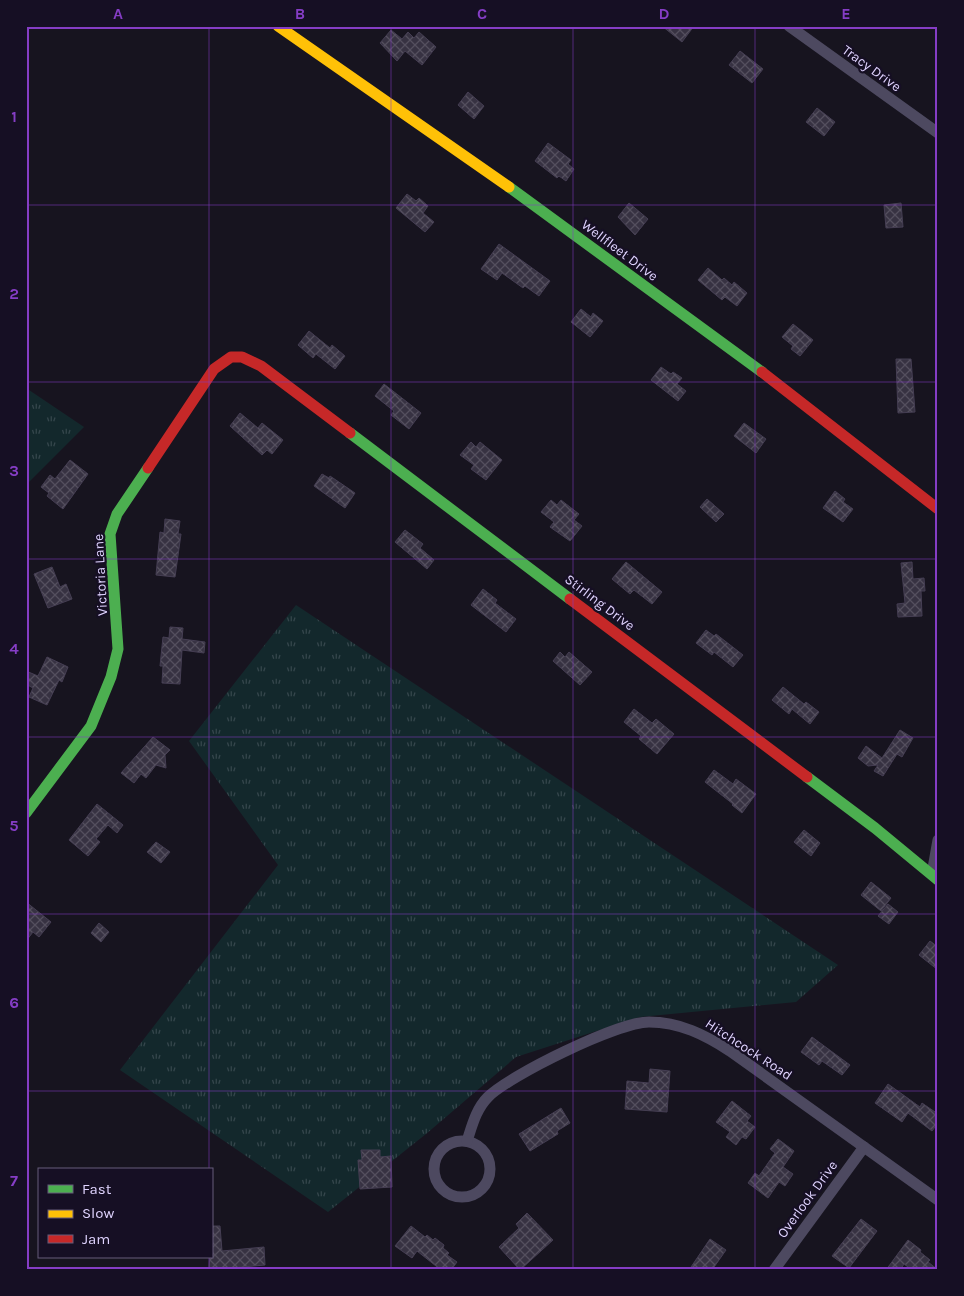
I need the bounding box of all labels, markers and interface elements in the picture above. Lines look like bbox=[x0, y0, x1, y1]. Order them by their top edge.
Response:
text: A bbox=[113, 4, 123, 23]
text: B bbox=[295, 4, 305, 23]
text: C bbox=[477, 4, 487, 23]
text: D bbox=[659, 4, 670, 23]
text: E bbox=[841, 4, 851, 23]
street label: Tracy Drive bbox=[839, 41, 904, 95]
text: 1 bbox=[11, 107, 17, 126]
street label: Wellfleet Drive bbox=[578, 216, 661, 285]
text: 2 bbox=[9, 284, 19, 303]
text: 3 bbox=[9, 461, 19, 480]
street label: Victoria Lane bbox=[90, 533, 111, 617]
street label: Stirling Drive bbox=[561, 571, 638, 634]
text: 4 bbox=[9, 639, 19, 658]
text: 5 bbox=[9, 816, 19, 835]
text: 6 bbox=[9, 993, 19, 1012]
street label: Hitchcock Road bbox=[702, 1015, 795, 1084]
street label: Overlook Drive bbox=[774, 1157, 841, 1241]
legend bbox=[38, 1168, 212, 1258]
text: 7 bbox=[10, 1171, 18, 1190]
text: Fast bbox=[82, 1180, 112, 1198]
text: Slow bbox=[82, 1204, 114, 1222]
text: Jam bbox=[82, 1230, 110, 1248]

